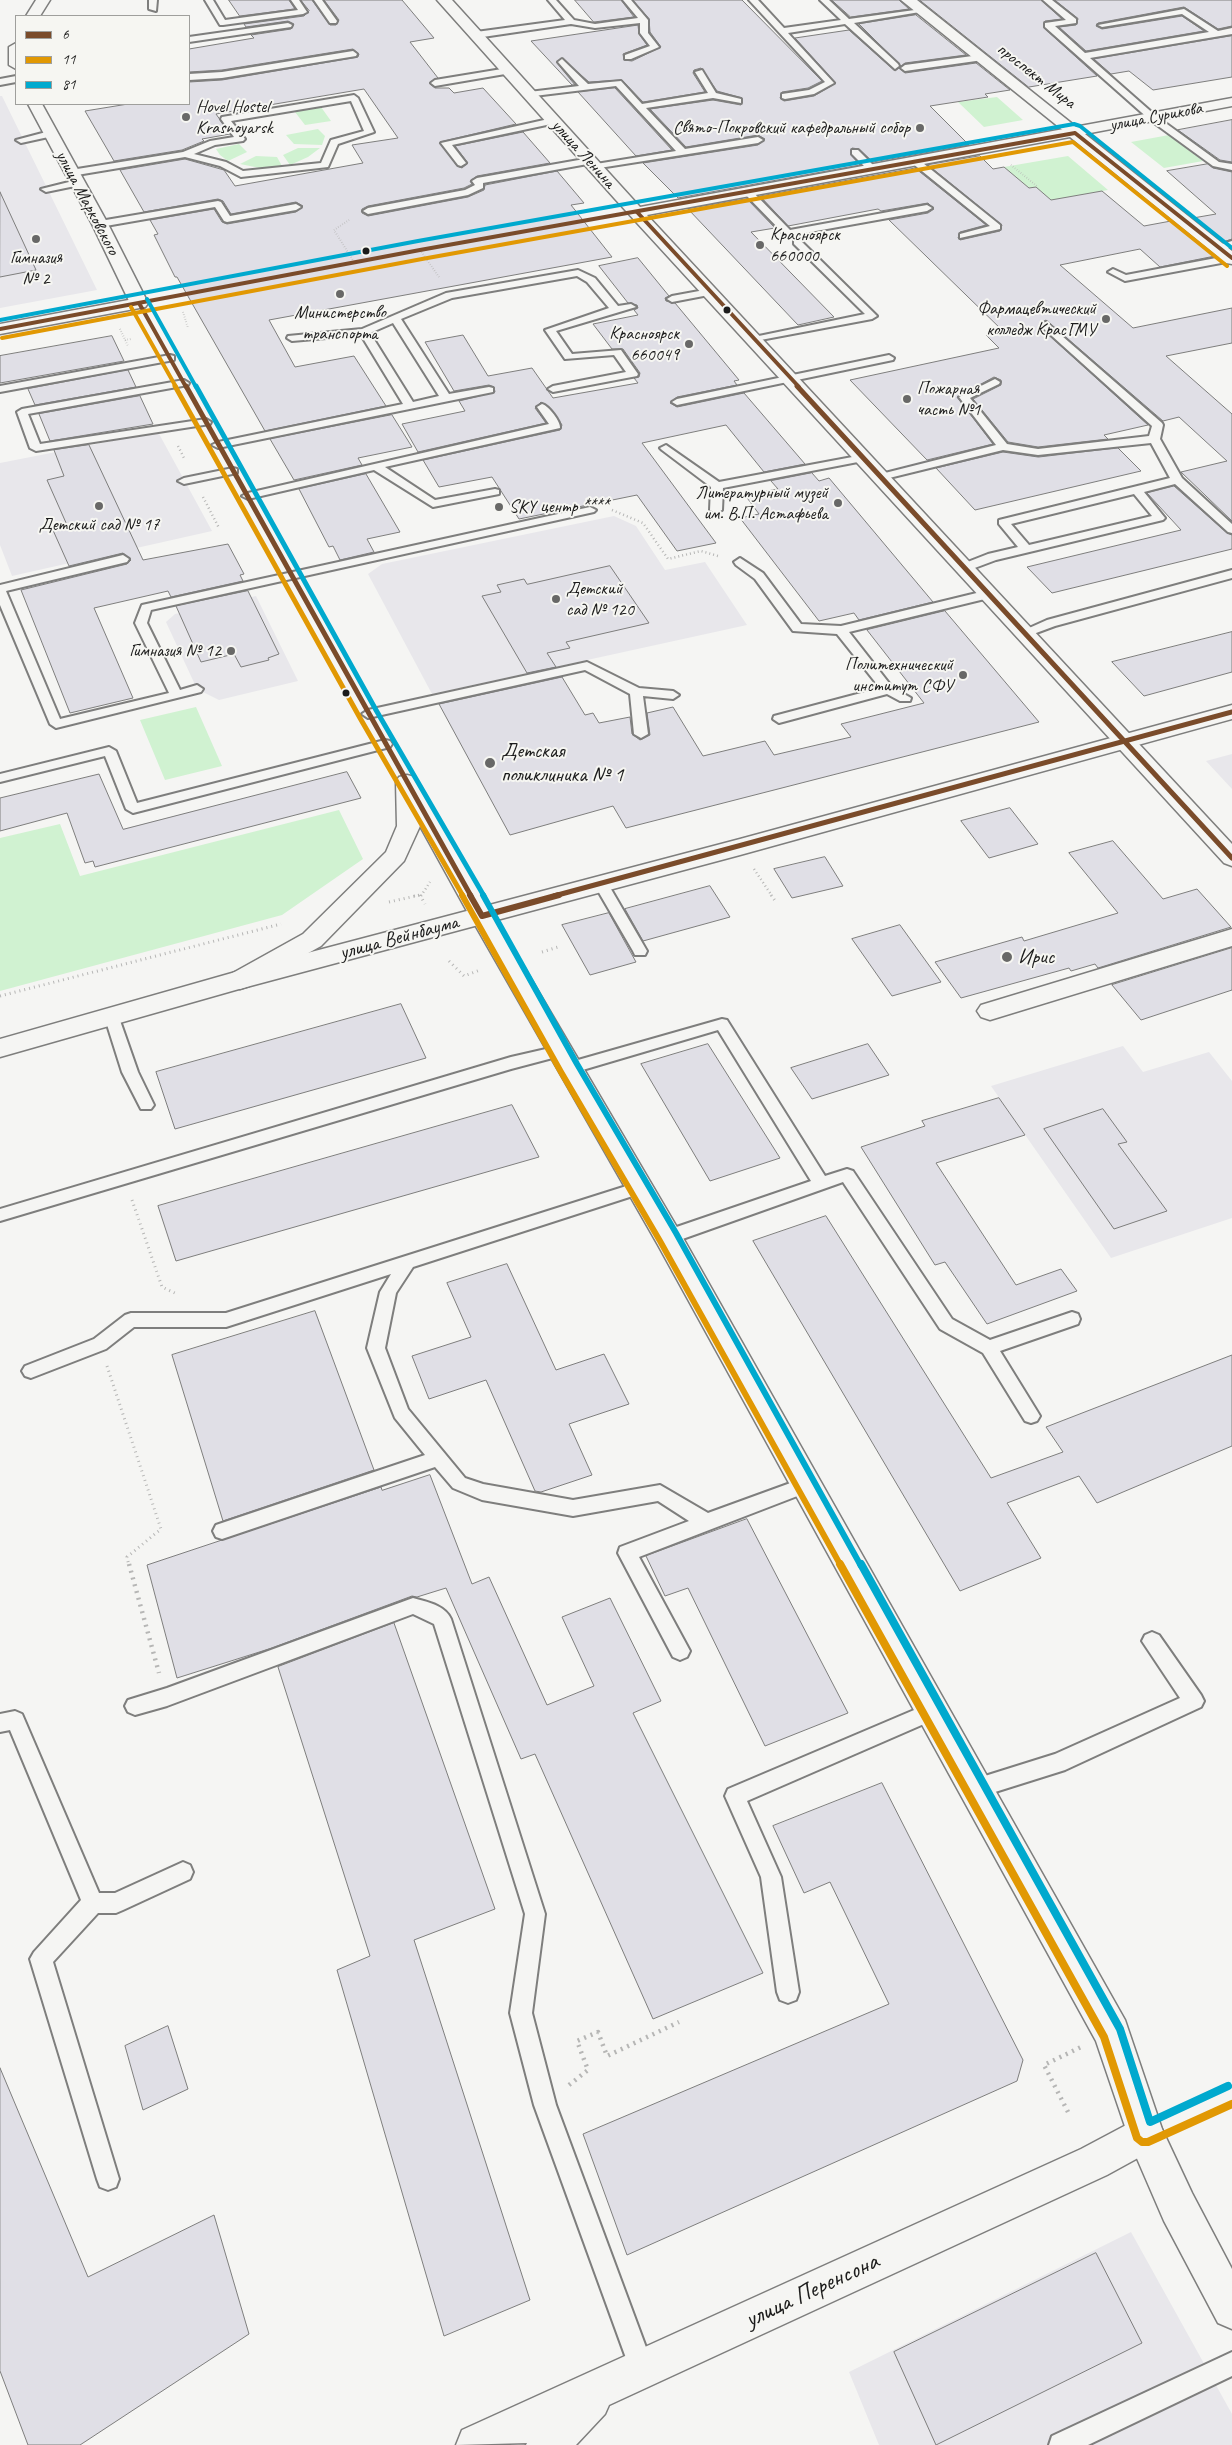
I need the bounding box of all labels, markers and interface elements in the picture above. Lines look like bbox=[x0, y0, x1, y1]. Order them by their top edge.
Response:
legend bbox=[15, 15, 190, 105]
text: 6 bbox=[62, 25, 69, 44]
street label: проспект Мира bbox=[992, 38, 1080, 114]
text: 11 bbox=[62, 50, 76, 69]
text: 81 bbox=[62, 75, 76, 94]
place label: Hovel Hostel Krasnoyarsk bbox=[196, 96, 273, 138]
street label: улица Сурикова bbox=[1108, 97, 1204, 137]
marker: Hovel Hostel Krasnoyarsk bbox=[180, 111, 192, 123]
street label: улица Ленина bbox=[546, 115, 620, 193]
place label: Свято-Покровский кафедральный собор bbox=[673, 117, 910, 139]
marker: Свято-Покровский кафедральный собор bbox=[914, 122, 926, 134]
street label: улица Марковского bbox=[50, 147, 124, 259]
place label: Красноярск 660000 bbox=[770, 224, 840, 266]
marker: Гимназия № 2 bbox=[30, 233, 42, 245]
marker: Красноярск 660000 bbox=[754, 239, 766, 251]
unlabelled marker bbox=[361, 246, 371, 256]
place label: Гимназия № 2 bbox=[10, 247, 62, 290]
marker: Министерство транспорта bbox=[334, 288, 346, 300]
place label: Фармацевтический колледж КрасГМУ bbox=[977, 298, 1096, 340]
place label: Министерство транспорта bbox=[294, 302, 386, 344]
unlabelled marker bbox=[722, 305, 732, 315]
marker: Фармацевтический колледж КрасГМУ bbox=[1100, 313, 1112, 325]
place label: Красноярск 660049 bbox=[609, 323, 679, 366]
marker: Красноярск 660049 bbox=[683, 338, 695, 350]
place label: Пожарная часть №1 bbox=[917, 378, 980, 420]
marker: Пожарная часть №1 bbox=[901, 393, 913, 405]
place label: Литературный музей им. В.П. Астафьева bbox=[696, 482, 828, 524]
place label: SKY центр **** bbox=[509, 496, 608, 518]
marker: Литературный музей им. В.П. Астафьева bbox=[832, 497, 844, 509]
marker: Детский сад № 17 bbox=[93, 500, 105, 512]
marker: SKY центр **** bbox=[493, 501, 505, 513]
place label: Детский сад № 17 bbox=[39, 514, 159, 536]
place label: Детский сад № 120 bbox=[566, 578, 634, 620]
marker: Детский сад № 120 bbox=[550, 593, 562, 605]
place label: Гимназия № 12 bbox=[129, 640, 221, 662]
marker: Гимназия № 12 bbox=[225, 645, 237, 657]
place label: Политехнический институт СФУ bbox=[845, 654, 953, 696]
marker: Политехнический институт СФУ bbox=[957, 669, 969, 681]
unlabelled marker bbox=[341, 688, 351, 698]
place label: Детская поликлиника № 1 bbox=[501, 738, 623, 788]
marker: Детская поликлиника № 1 bbox=[483, 756, 497, 770]
street label: улица Вейнбаума bbox=[337, 910, 461, 966]
place label: Ирис bbox=[1018, 944, 1054, 970]
marker: Ирис bbox=[1000, 950, 1014, 964]
street label: улица Перенсона bbox=[740, 2247, 884, 2335]

